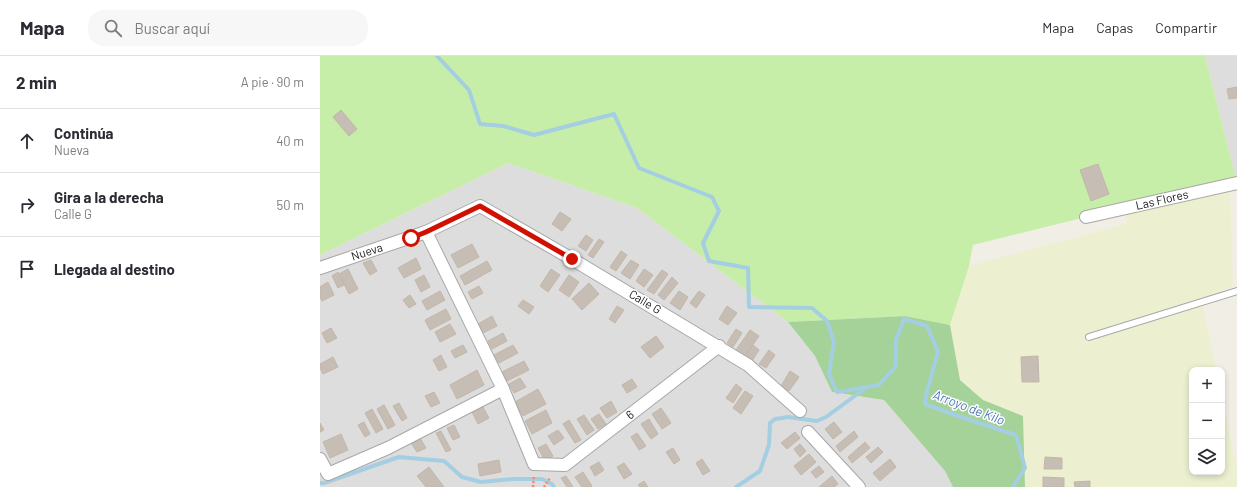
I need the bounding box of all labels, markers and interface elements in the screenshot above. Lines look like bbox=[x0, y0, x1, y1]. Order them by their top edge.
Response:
search box bbox=[88, 10, 368, 46]
text: Mapa bbox=[20, 16, 64, 39]
icon: search bbox=[102, 17, 124, 39]
text: Buscar aquí bbox=[134, 19, 210, 37]
text: Mapa bbox=[1042, 19, 1074, 36]
text: Capas bbox=[1096, 19, 1133, 36]
text: Compartir bbox=[1155, 19, 1217, 36]
text: 2 min bbox=[16, 72, 57, 92]
text: A pie · 90 m bbox=[241, 74, 304, 90]
text: Continúa bbox=[54, 124, 114, 142]
icon: ahead bbox=[16, 130, 38, 152]
text: 40 m bbox=[276, 133, 304, 149]
text: Nueva bbox=[54, 142, 89, 158]
street label: Las Flores bbox=[1134, 186, 1190, 212]
text: Gira a la derecha bbox=[54, 188, 164, 206]
icon: right bbox=[16, 194, 38, 216]
text: 50 m bbox=[277, 197, 304, 213]
text: Calle G bbox=[54, 206, 92, 222]
route start bbox=[402, 229, 420, 247]
street label: Nueva bbox=[349, 239, 384, 263]
route end bbox=[563, 250, 581, 268]
icon: arrive bbox=[16, 258, 38, 280]
text: Llegada al destino bbox=[54, 260, 175, 278]
street label: Calle G bbox=[627, 286, 664, 316]
map controls bbox=[1189, 367, 1225, 475]
button: + bbox=[1189, 367, 1225, 403]
water label: Arroyo de Kilo bbox=[931, 386, 1007, 428]
button: − bbox=[1189, 403, 1225, 439]
street label: 6 bbox=[623, 407, 636, 422]
button: layers bbox=[1189, 439, 1225, 475]

